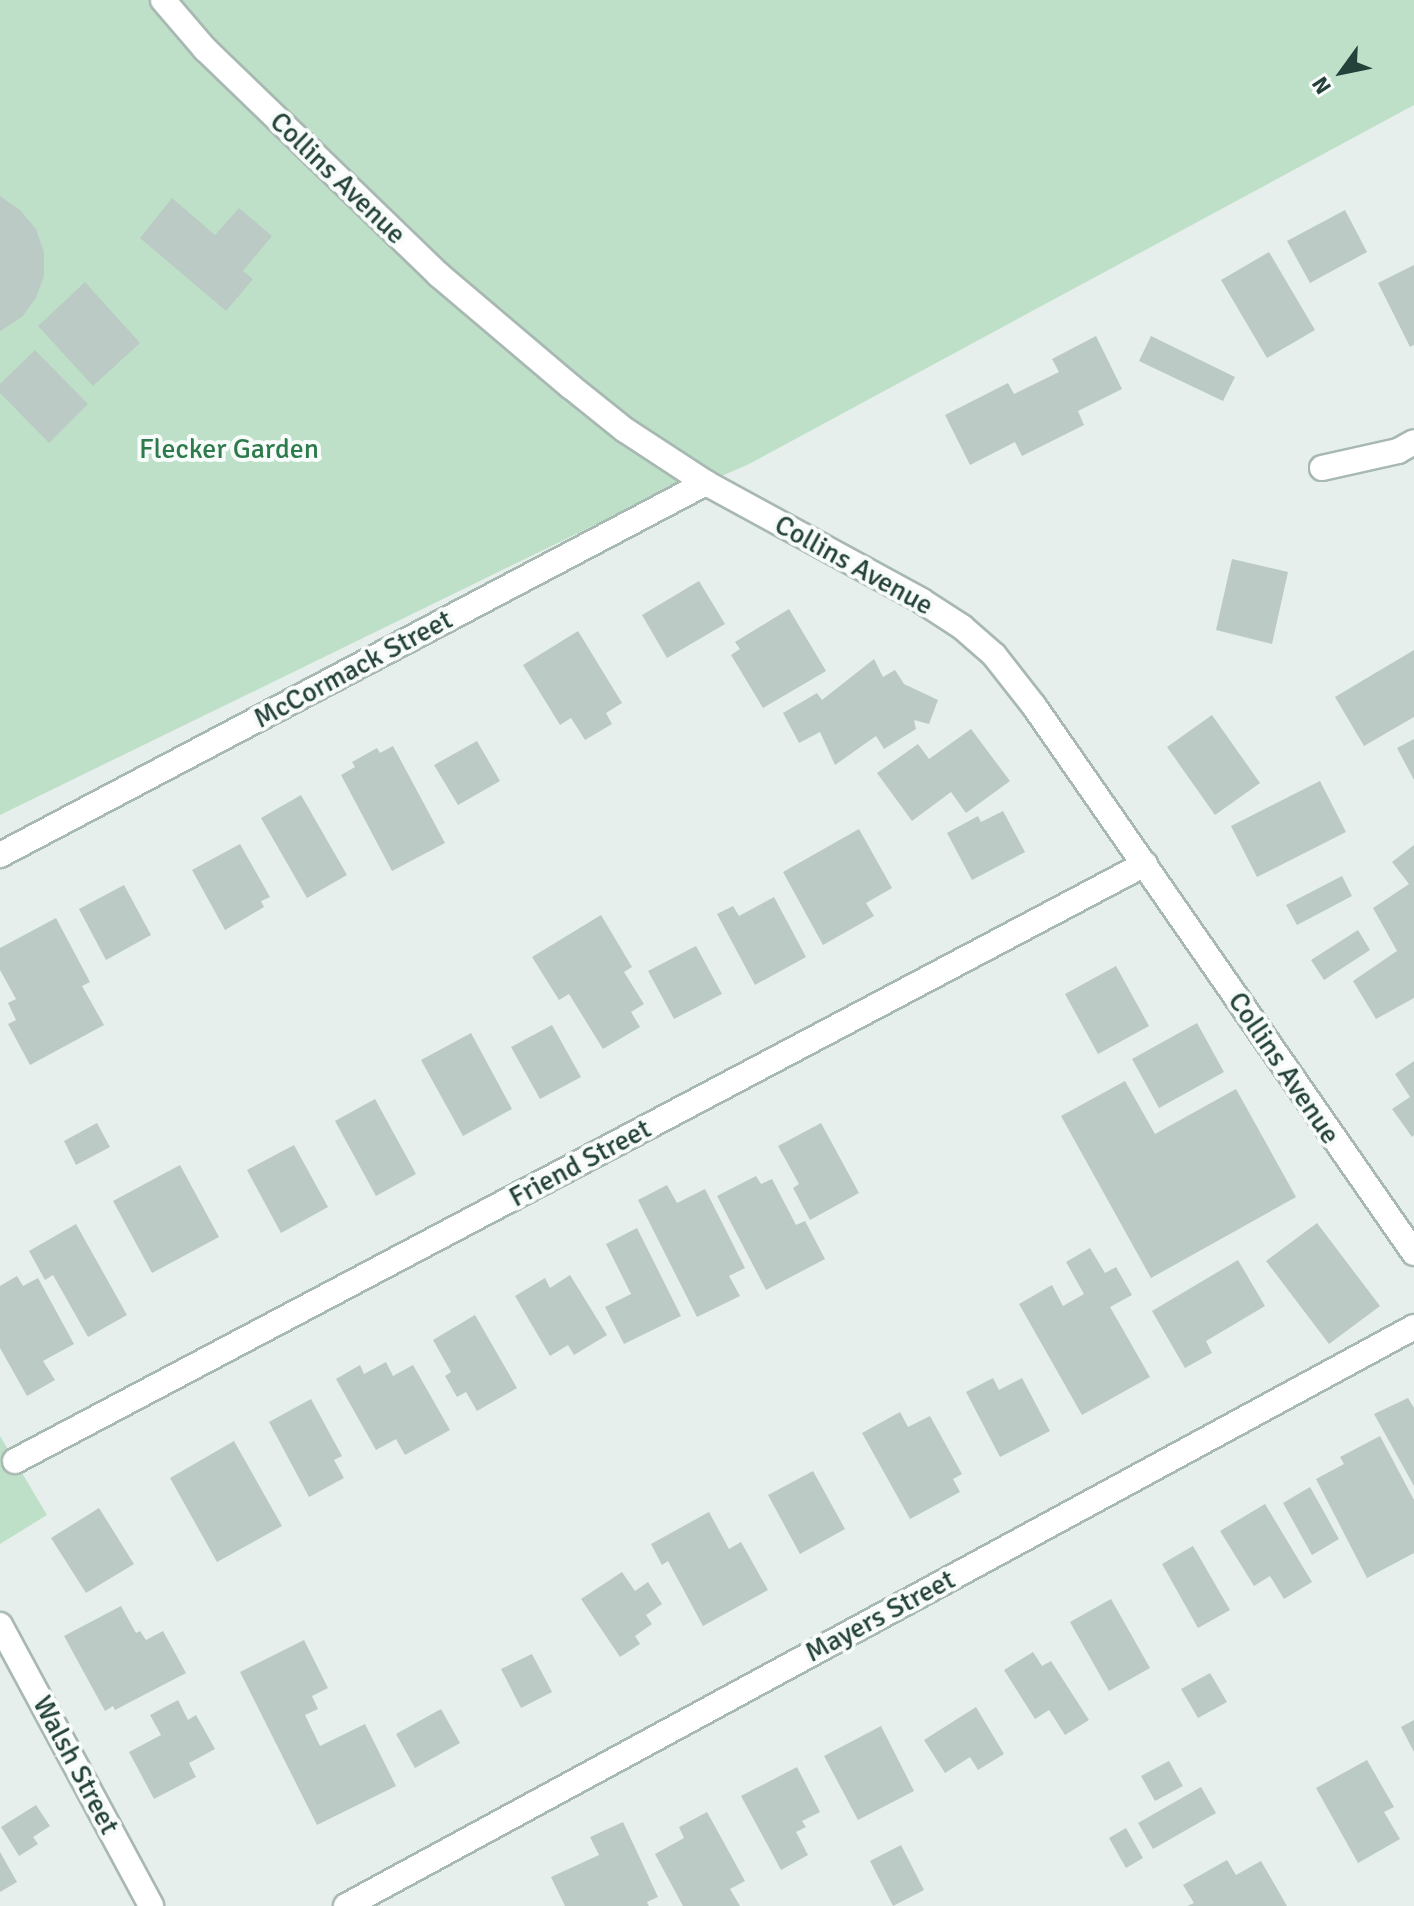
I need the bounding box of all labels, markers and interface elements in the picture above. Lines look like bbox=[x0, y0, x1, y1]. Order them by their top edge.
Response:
north arrow bbox=[1302, 32, 1382, 112]
text: N bbox=[1306, 72, 1337, 99]
street label: Collins Avenue bbox=[263, 105, 413, 251]
park label: Flecker Garden bbox=[139, 432, 319, 466]
street label: Collins Avenue bbox=[769, 508, 939, 622]
street label: McCormack Street bbox=[248, 602, 458, 736]
street label: Collins Avenue bbox=[1221, 986, 1347, 1150]
street label: Friend Street bbox=[503, 1112, 657, 1214]
street label: Mayers Street bbox=[799, 1562, 961, 1670]
street label: Walsh Street bbox=[26, 1690, 126, 1840]

